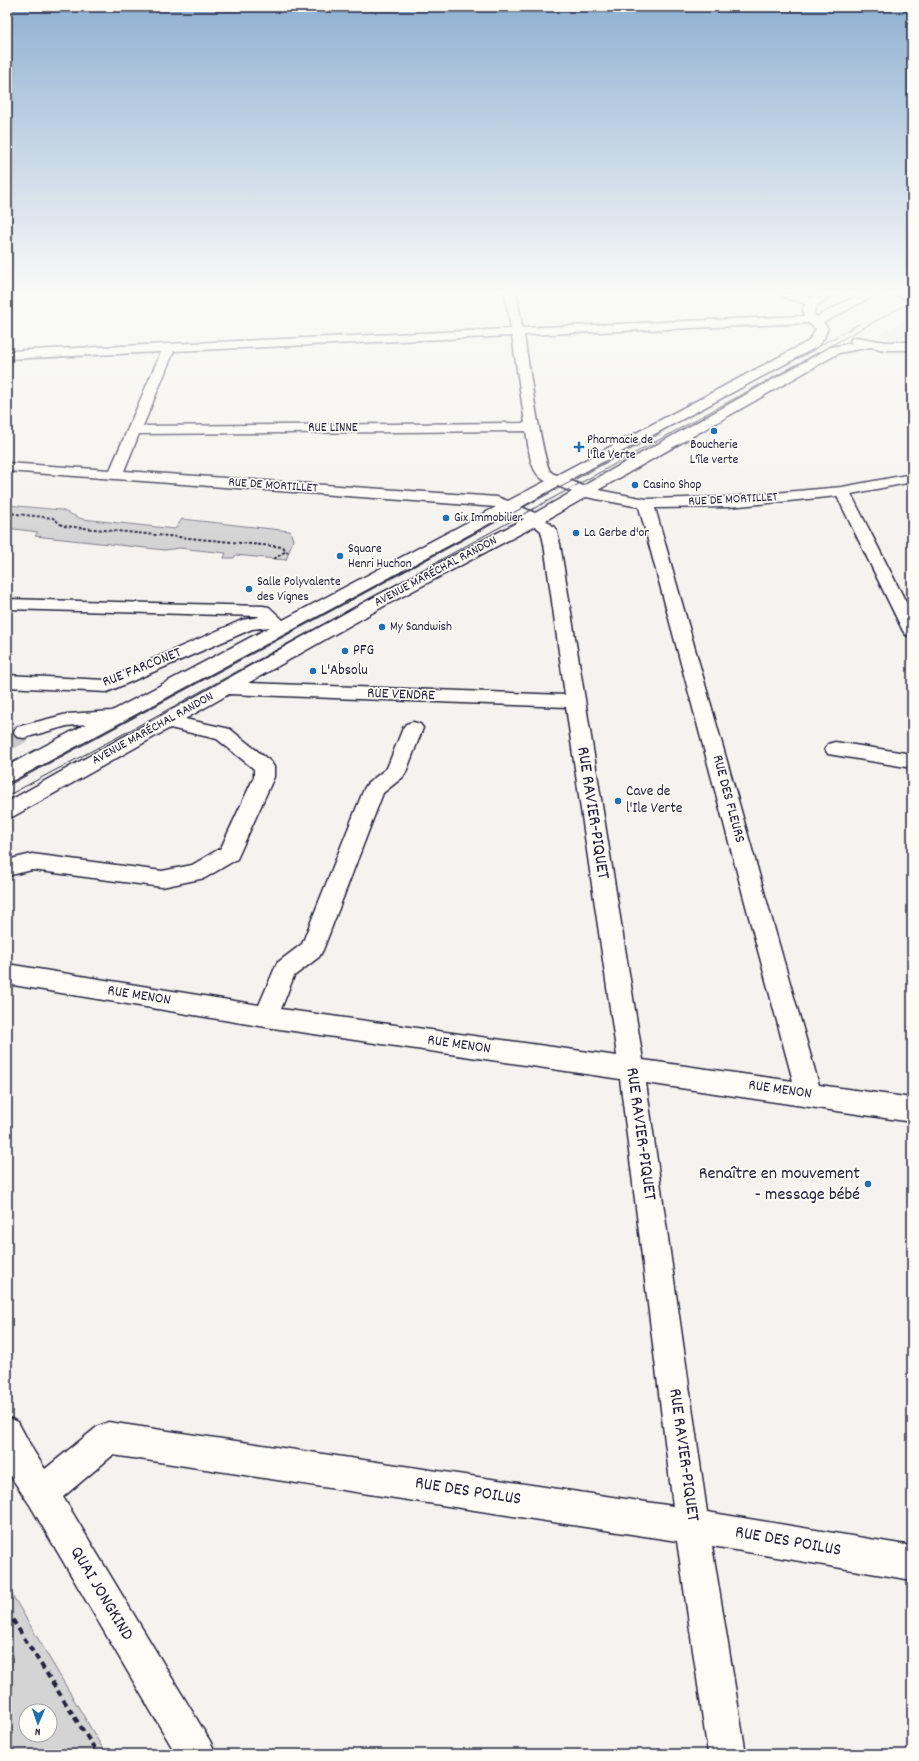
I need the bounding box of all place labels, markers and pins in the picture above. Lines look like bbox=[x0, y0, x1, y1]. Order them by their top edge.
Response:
marker: Boucherie L'île verte bbox=[709, 426, 719, 436]
place label: Pharmacie de l'Île Verte bbox=[587, 431, 653, 465]
place label: Boucherie L'île verte bbox=[690, 436, 739, 470]
marker: Pharmacie de l'Île Verte bbox=[574, 442, 584, 452]
place label: Casino Shop bbox=[643, 476, 702, 495]
marker: Casino Shop bbox=[630, 480, 640, 490]
place label: Gix Immobilier bbox=[454, 509, 523, 528]
marker: Gix Immobilier bbox=[441, 513, 451, 523]
place label: La Gerbe d'or bbox=[584, 524, 649, 543]
marker: La Gerbe d'or bbox=[571, 528, 581, 538]
place label: Square Henri Huchon bbox=[348, 540, 412, 574]
marker: Square Henri Huchon bbox=[335, 551, 345, 561]
place label: Salle Polyvalente des Vignes bbox=[257, 573, 341, 607]
marker: Salle Polyvalente des Vignes bbox=[244, 584, 254, 594]
place label: My Sandwish bbox=[390, 618, 452, 637]
marker: My Sandwish bbox=[377, 622, 387, 632]
place label: PFG bbox=[353, 640, 374, 662]
marker: PFG bbox=[340, 646, 350, 656]
place label: L'Absolu bbox=[321, 660, 368, 682]
marker: L'Absolu bbox=[308, 666, 318, 676]
place label: Cave de l'Ile Verte bbox=[626, 781, 683, 820]
marker: Cave de l'Ile Verte bbox=[613, 796, 623, 806]
place label: Renaître en mouvement - message bébé bbox=[699, 1162, 860, 1208]
marker: Renaître en mouvement - message bébé bbox=[863, 1179, 873, 1189]

